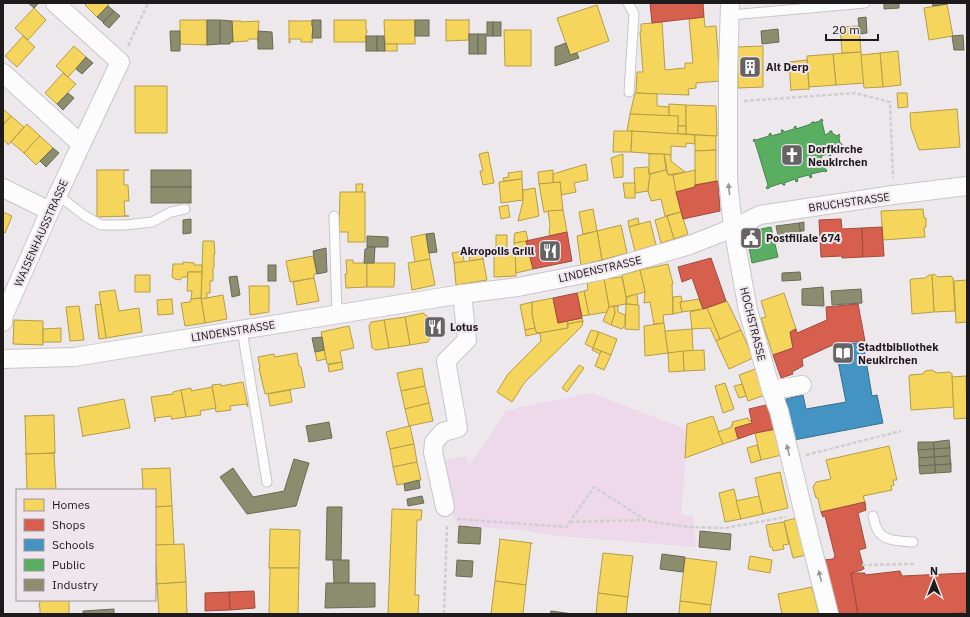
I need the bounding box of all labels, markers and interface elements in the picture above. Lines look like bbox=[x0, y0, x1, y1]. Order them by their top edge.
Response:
scale bar bbox=[826, 16, 878, 42]
text: 20 m bbox=[832, 22, 860, 37]
building icon: Alt Derp bbox=[737, 54, 763, 80]
place label: Alt Derp bbox=[766, 60, 809, 74]
church icon: Dorfkirche Neukirchen bbox=[779, 142, 805, 168]
place label: Dorfkirche Neukirchen bbox=[808, 142, 868, 169]
street label: WAISENHAUSSTRASSE bbox=[11, 177, 71, 289]
one-way arrow bbox=[726, 183, 732, 195]
street label: BRUCHSTRASSE bbox=[807, 189, 891, 215]
public building icon: Postfiliale 674 bbox=[738, 225, 764, 251]
place label: Postfiliale 674 bbox=[766, 231, 841, 245]
restaurant icon: Akropolis Grill bbox=[537, 238, 563, 264]
place label: Akropolis Grill bbox=[460, 244, 535, 258]
street label: LINDENSTRASSE bbox=[557, 253, 643, 285]
street label: HOCHSTRASSE bbox=[737, 285, 769, 363]
restaurant icon: Lotus bbox=[422, 314, 448, 340]
street label: LINDENSTRASSE bbox=[190, 317, 276, 345]
place label: Lotus bbox=[450, 320, 479, 334]
library icon: Stadtbibliothek Neukirchen bbox=[830, 340, 856, 366]
place label: Stadtbibliothek Neukirchen bbox=[858, 340, 939, 367]
one-way arrow bbox=[785, 444, 791, 456]
legend bbox=[16, 489, 156, 601]
text: Homes bbox=[52, 497, 90, 512]
text: Shops bbox=[52, 517, 85, 532]
text: Schools bbox=[52, 537, 95, 552]
text: Public bbox=[52, 557, 85, 572]
north arrow bbox=[914, 561, 954, 601]
text: N bbox=[930, 564, 938, 578]
one-way arrow bbox=[816, 570, 822, 582]
text: Industry bbox=[52, 577, 98, 592]

